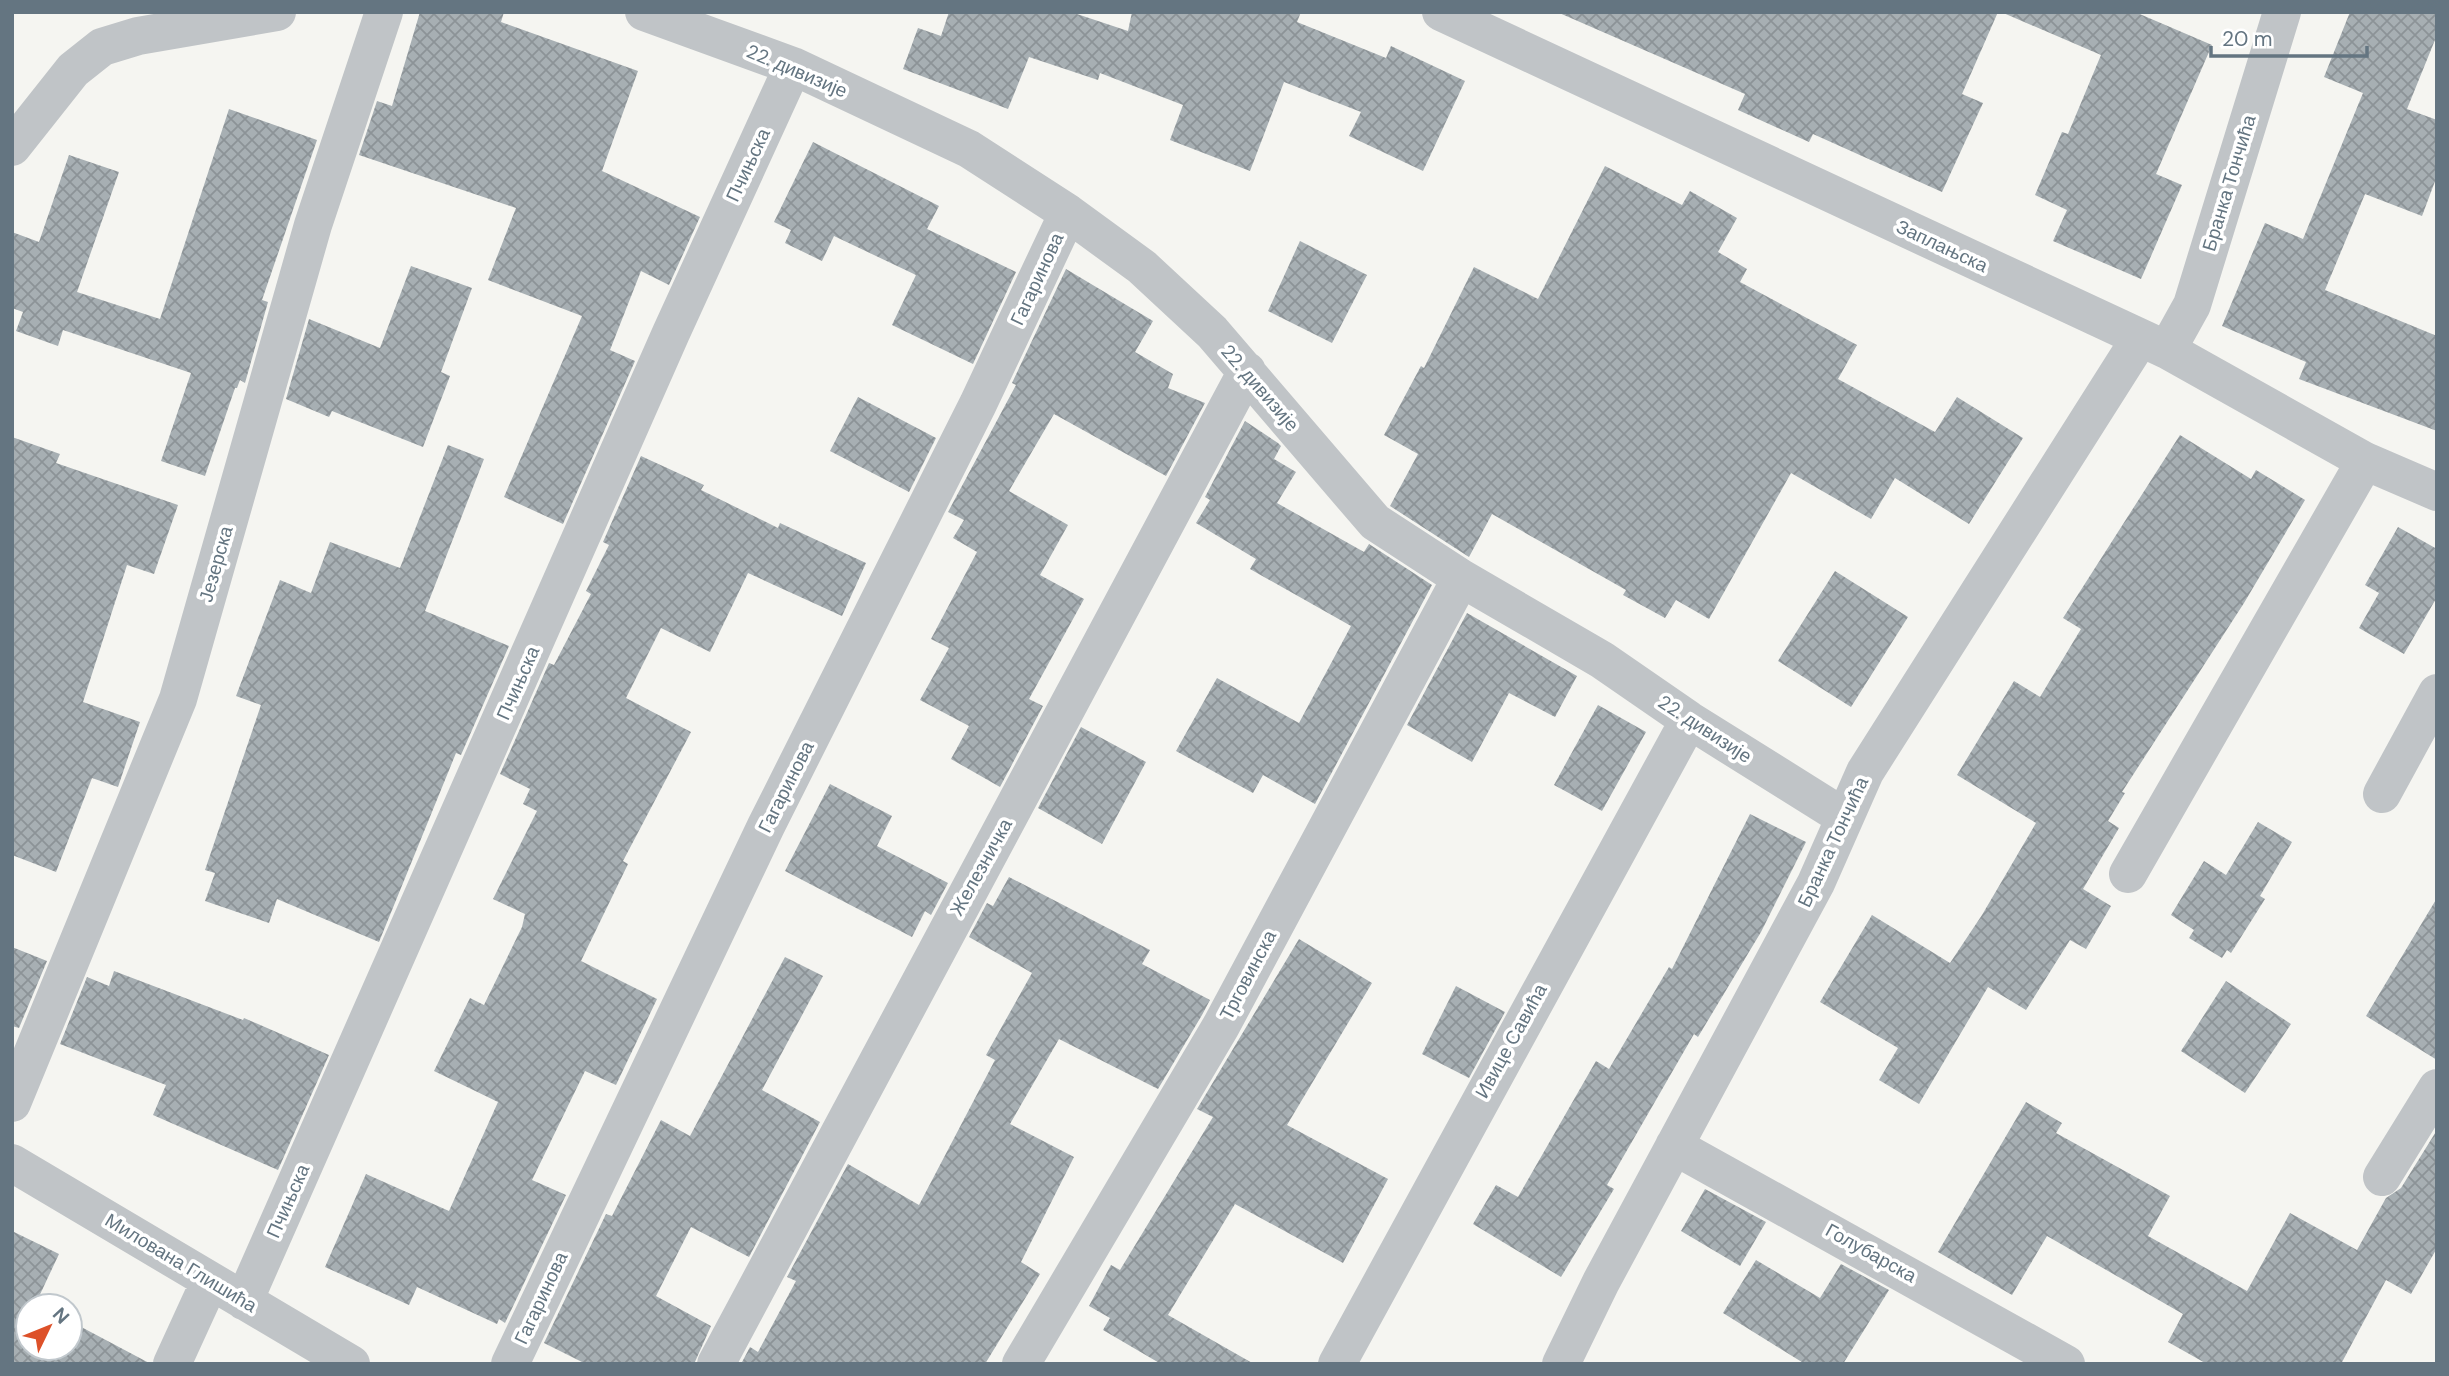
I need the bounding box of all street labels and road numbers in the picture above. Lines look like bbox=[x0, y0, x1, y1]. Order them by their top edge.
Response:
street label: 22. дивизије bbox=[743, 39, 851, 103]
street label: Бранка Тончића bbox=[2196, 111, 2262, 254]
street label: Пчињска bbox=[720, 124, 776, 206]
street label: Заплањска bbox=[1892, 214, 1992, 278]
street label: Гагаринова bbox=[1005, 228, 1070, 329]
street label: 22. дивизије bbox=[1215, 339, 1305, 437]
street label: Језерска bbox=[193, 523, 239, 605]
street label: Пчињска bbox=[491, 642, 546, 724]
street label: 22. дивизије bbox=[1653, 689, 1757, 769]
street label: Гагаринова bbox=[752, 737, 820, 837]
street label: Бранка Тончића bbox=[1792, 772, 1874, 911]
street label: Железничка bbox=[944, 814, 1018, 920]
street label: Трговинска bbox=[1214, 925, 1282, 1024]
street label: Ивице Савића bbox=[1469, 979, 1553, 1103]
street label: Пчињска bbox=[261, 1160, 316, 1242]
street label: Милована Глишића bbox=[101, 1208, 262, 1318]
street label: Голубарска bbox=[1821, 1218, 1921, 1288]
street label: Гагаринова bbox=[509, 1247, 574, 1348]

